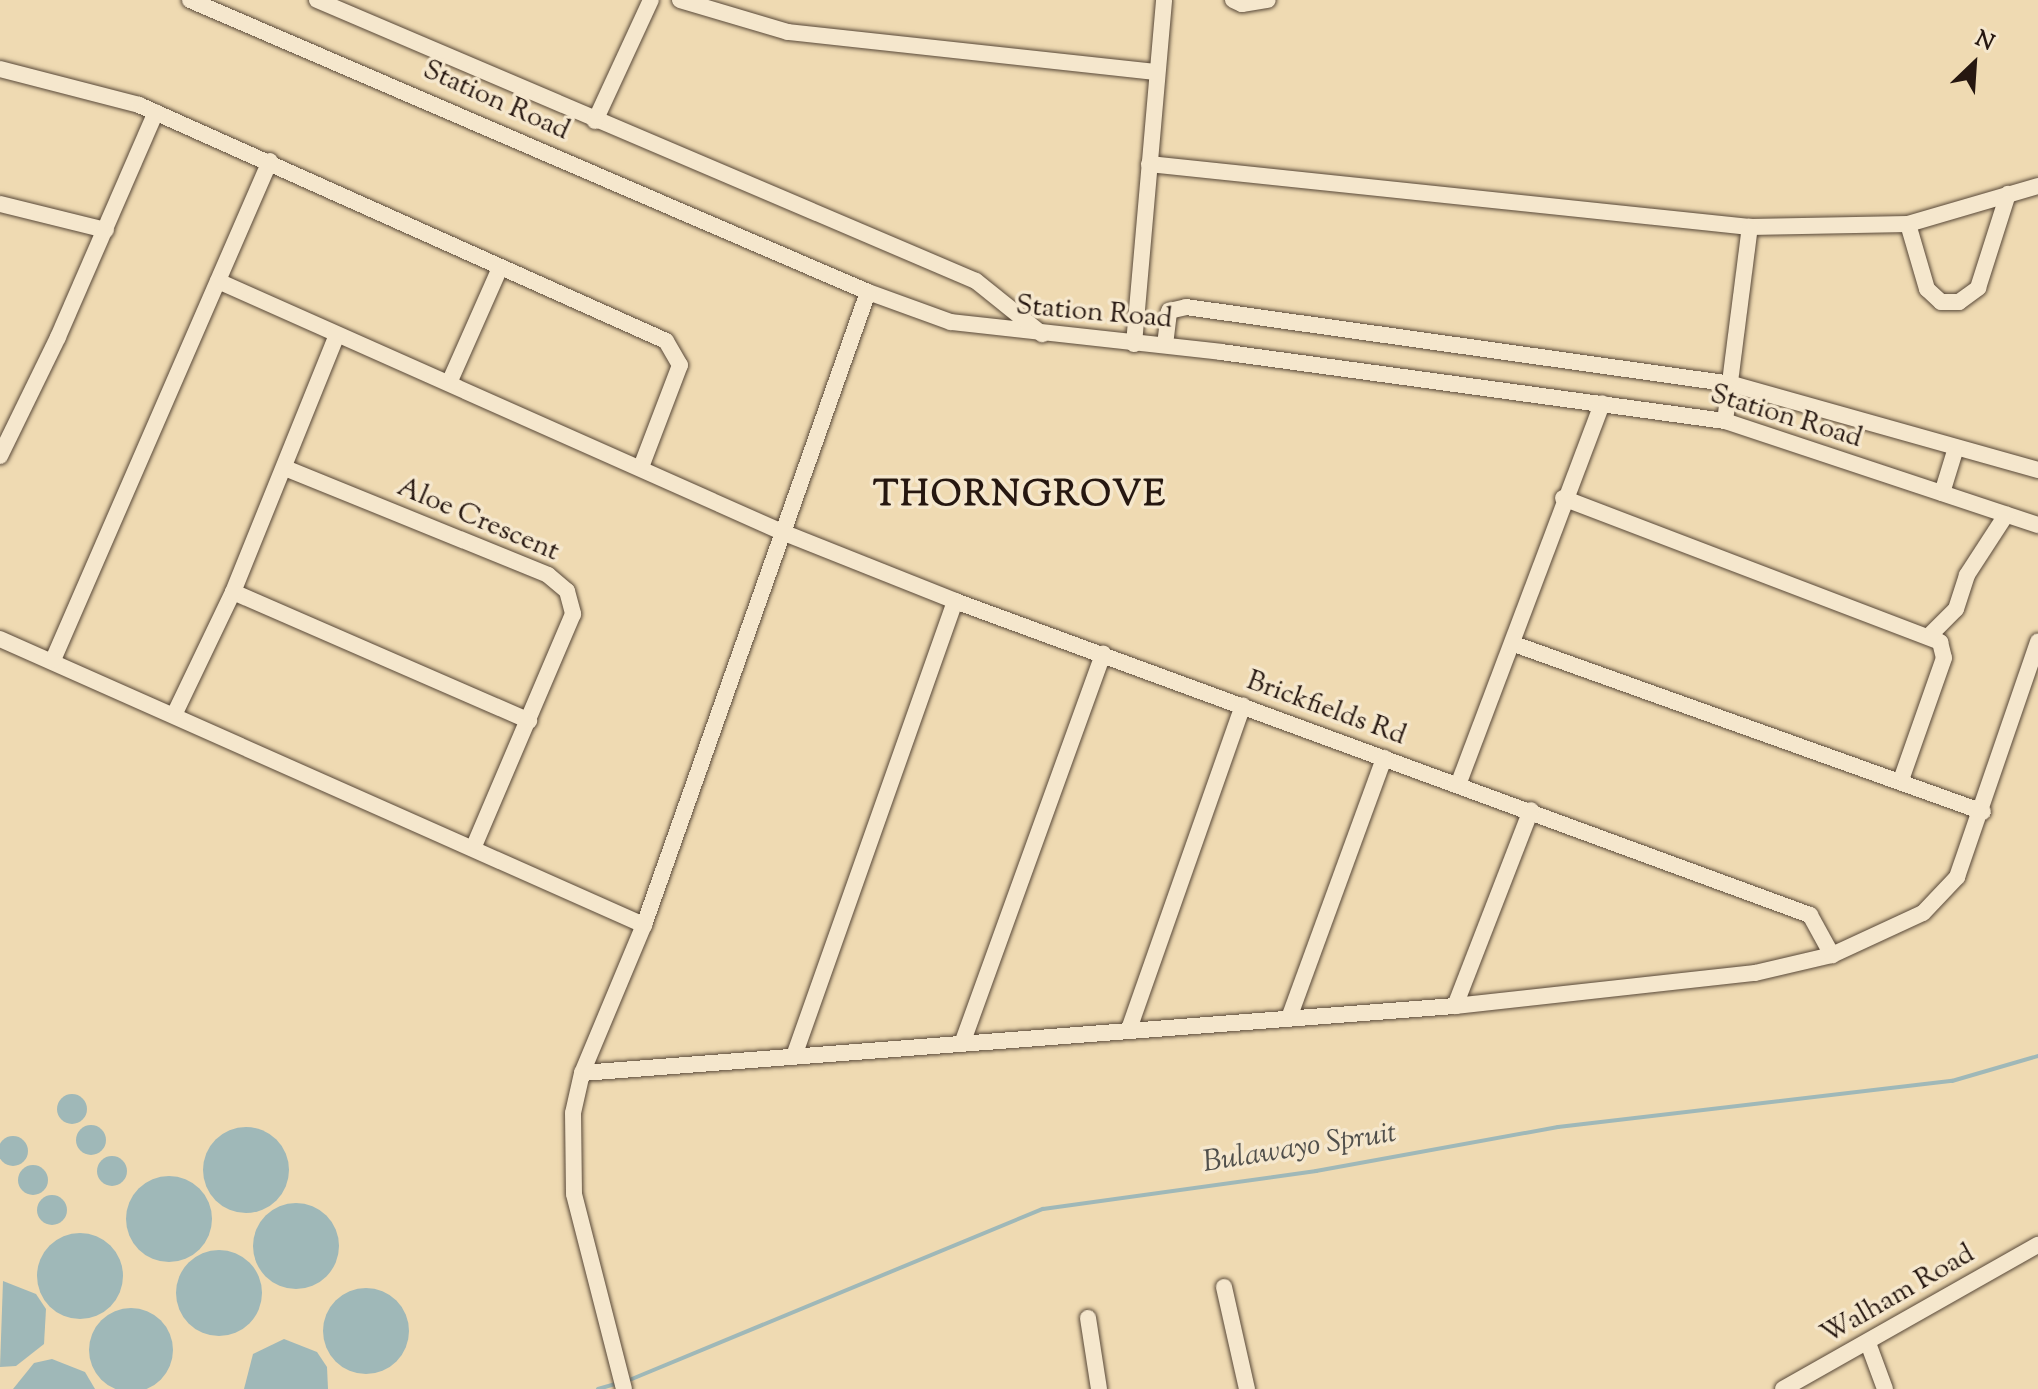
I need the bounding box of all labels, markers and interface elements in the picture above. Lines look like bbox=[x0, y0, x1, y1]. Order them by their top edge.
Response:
north arrow bbox=[1934, 24, 2014, 104]
text: N bbox=[1969, 24, 1999, 60]
street label: Station Road bbox=[417, 54, 575, 148]
street label: Station Road bbox=[1014, 289, 1174, 337]
street label: Station Road bbox=[1706, 378, 1866, 456]
street label: Aloe Crescent bbox=[392, 471, 564, 569]
district label: THORNGROVE bbox=[873, 475, 1167, 519]
street label: Brickfields Rd bbox=[1242, 665, 1410, 753]
water label: Bulawayo Spruit bbox=[1201, 1116, 1399, 1182]
street label: Walham Road bbox=[1815, 1238, 1981, 1352]

